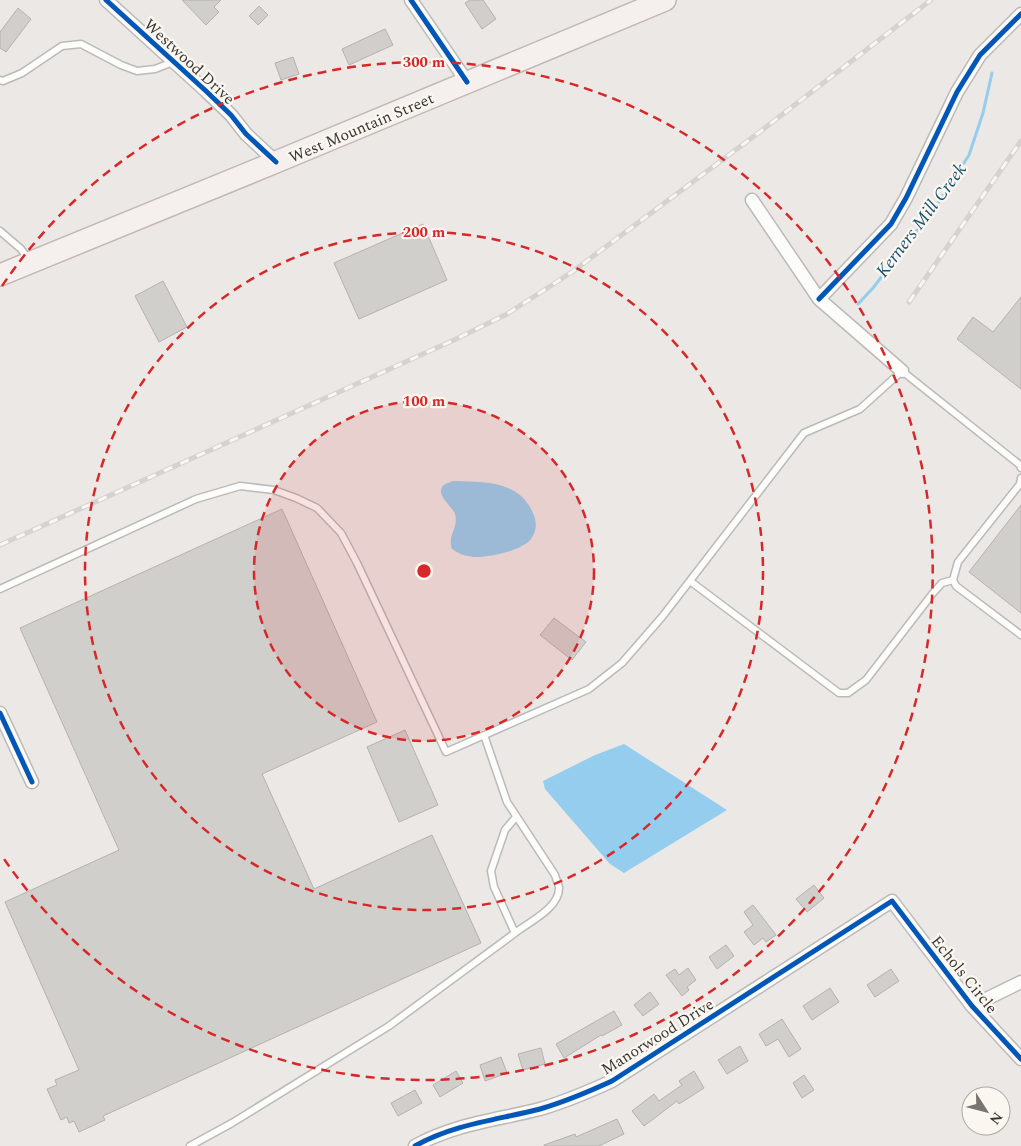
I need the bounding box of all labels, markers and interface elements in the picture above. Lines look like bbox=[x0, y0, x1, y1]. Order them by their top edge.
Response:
street label: Westwood Drive bbox=[138, 13, 240, 110]
text: 300 m bbox=[403, 51, 446, 74]
street label: West Mountain Street bbox=[285, 86, 438, 169]
water label: Kerners Mill Creek bbox=[869, 157, 974, 283]
text: 200 m bbox=[403, 221, 446, 244]
text: 100 m bbox=[403, 390, 446, 413]
centre of rings bbox=[415, 562, 433, 580]
street label: Echols Circle bbox=[925, 930, 1003, 1019]
street label: Manorwood Drive bbox=[596, 992, 719, 1081]
north arrow bbox=[961, 1086, 1011, 1136]
text: N bbox=[984, 1108, 1008, 1129]

